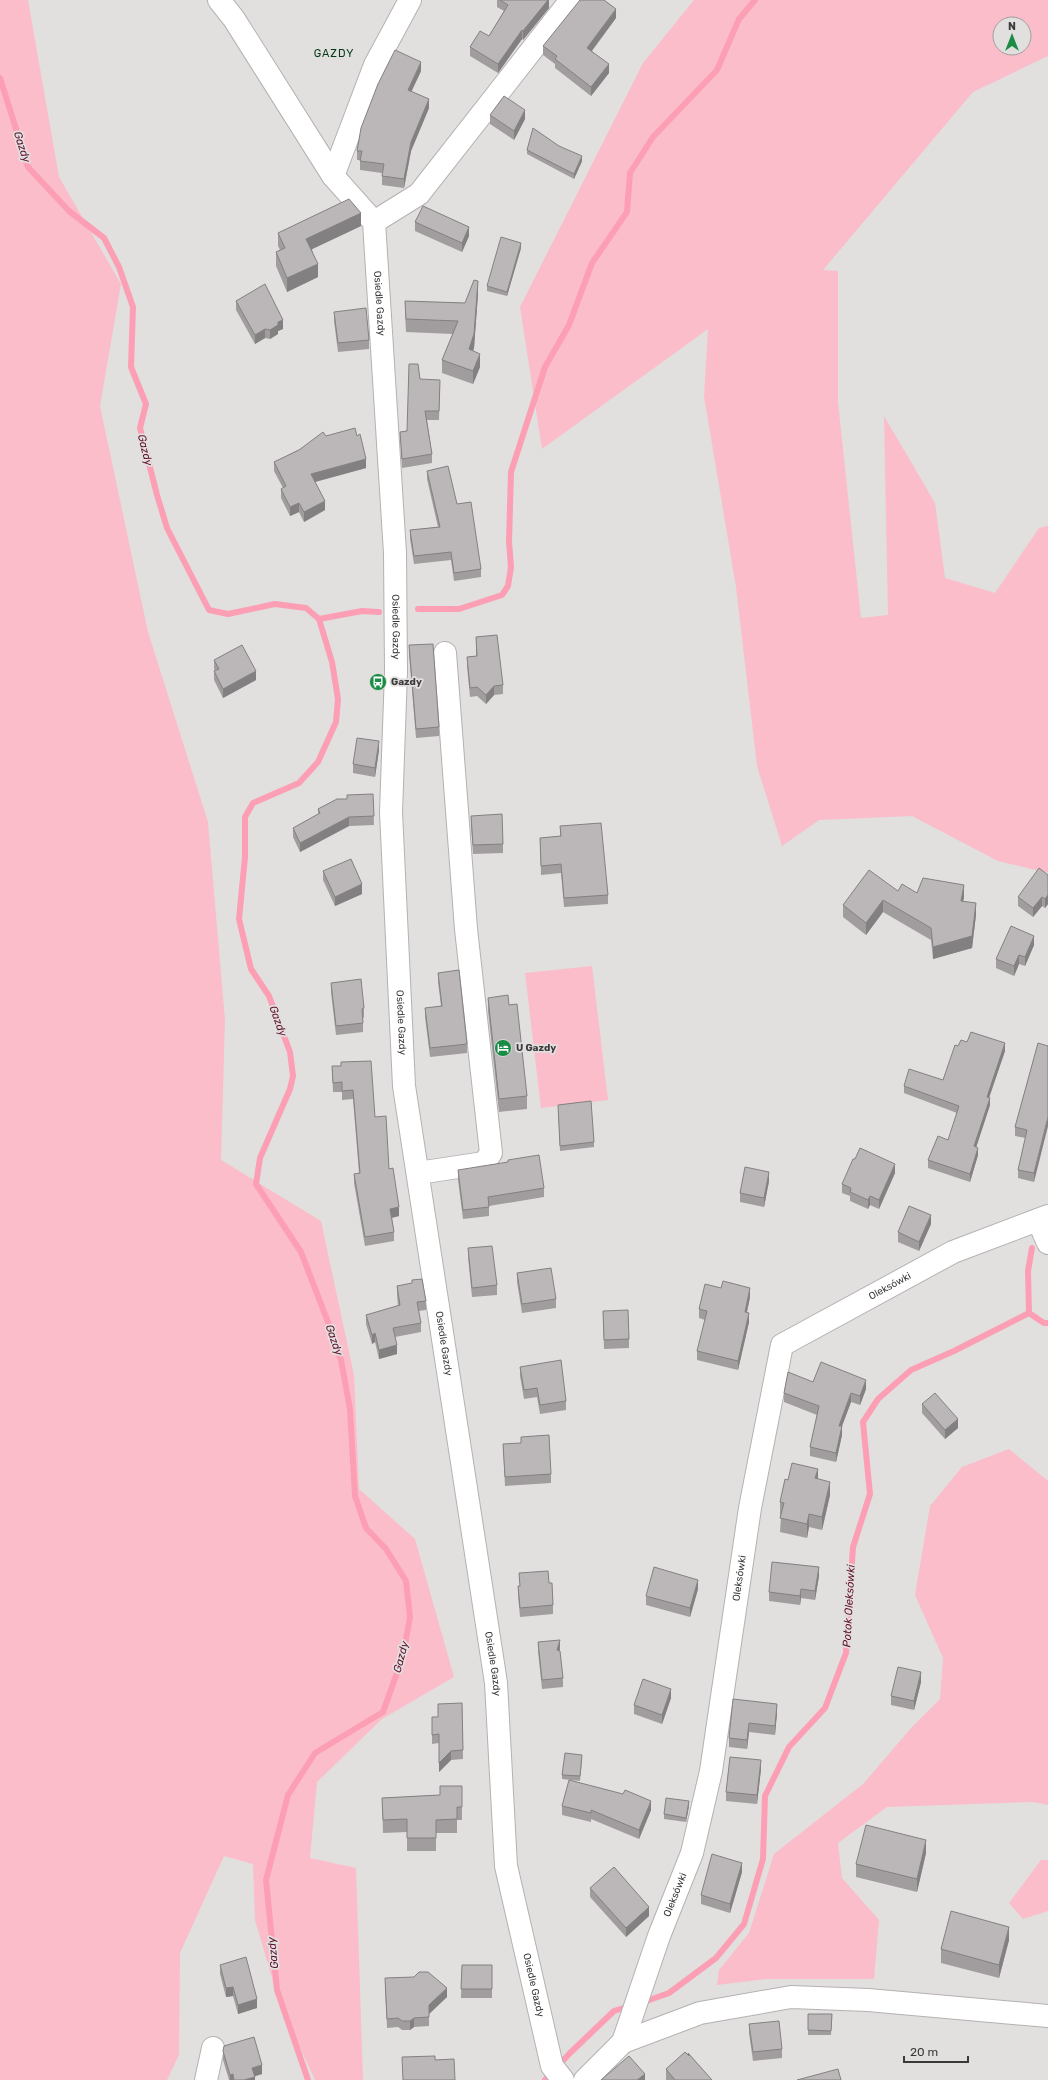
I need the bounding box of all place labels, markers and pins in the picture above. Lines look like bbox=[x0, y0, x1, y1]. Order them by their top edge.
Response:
bus stop icon: Gazdy bbox=[368, 672, 388, 692]
place label: Gazdy bbox=[391, 676, 422, 688]
hotel icon: U Gazdy bbox=[493, 1038, 513, 1058]
place label: U Gazdy bbox=[516, 1042, 556, 1054]

